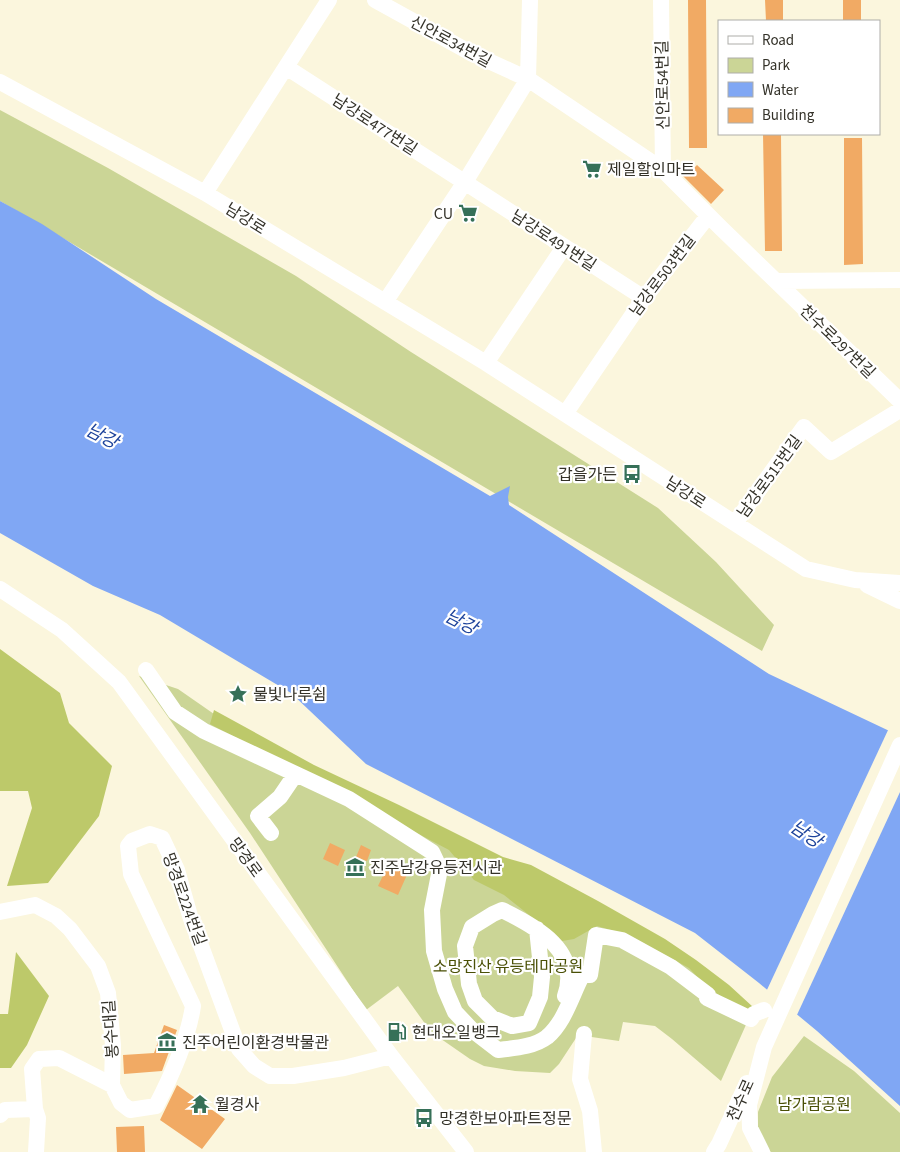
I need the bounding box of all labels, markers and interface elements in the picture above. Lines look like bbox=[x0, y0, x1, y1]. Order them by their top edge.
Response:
street label: 신안로34번길 bbox=[406, 11, 495, 73]
legend bbox=[718, 20, 880, 135]
text: Road bbox=[762, 30, 794, 51]
street label: 신안로54번길 bbox=[651, 40, 675, 130]
text: Park bbox=[762, 55, 791, 76]
text: Water bbox=[762, 80, 799, 101]
street label: 남강로477번길 bbox=[328, 89, 421, 161]
text: Building bbox=[762, 105, 815, 126]
supermarket icon: 제일할인마트 bbox=[581, 158, 603, 180]
place label: 제일할인마트 bbox=[607, 159, 695, 181]
street label: 남강로 bbox=[221, 198, 270, 240]
supermarket icon: CU bbox=[457, 202, 479, 224]
place label: CU bbox=[434, 203, 453, 225]
street label: 남강로491번길 bbox=[507, 205, 600, 277]
street label: 남강로503번길 bbox=[625, 230, 701, 321]
street label: 천수로297번길 bbox=[795, 300, 880, 383]
water label: 남강 bbox=[81, 418, 124, 456]
street label: 남강로515번길 bbox=[732, 431, 807, 522]
bus stop icon: 갑을가든 bbox=[621, 463, 643, 485]
place label: 갑을가든 bbox=[558, 464, 617, 486]
street label: 남강로 bbox=[661, 472, 710, 514]
water label: 남강 bbox=[440, 604, 483, 642]
place icon: 물빛나루쉼 bbox=[227, 683, 249, 705]
place label: 물빛나루쉼 bbox=[253, 684, 327, 706]
water label: 남강 bbox=[785, 815, 828, 855]
street label: 망경로 bbox=[223, 833, 267, 882]
street label: 망경로224번길 bbox=[157, 850, 211, 949]
museum icon: 진주남강유등전시관 bbox=[344, 856, 366, 878]
place label: 진주남강유등전시관 bbox=[370, 857, 503, 879]
park label: 소망진산 유등테마공원 bbox=[433, 956, 583, 978]
street label: 봉수대길 bbox=[98, 999, 124, 1059]
fuel station icon: 현대오일뱅크 bbox=[386, 1021, 408, 1043]
place label: 현대오일뱅크 bbox=[412, 1022, 500, 1044]
museum icon: 진주어린이환경박물관 bbox=[156, 1031, 178, 1053]
place label: 진주어린이환경박물관 bbox=[182, 1032, 329, 1054]
street label: 천수로 bbox=[722, 1076, 760, 1125]
temple icon: 월경사 bbox=[189, 1093, 211, 1115]
place label: 월경사 bbox=[215, 1094, 259, 1116]
park label: 남가람공원 bbox=[777, 1094, 851, 1116]
bus stop icon: 망경한보아파트정문 bbox=[413, 1107, 435, 1129]
place label: 망경한보아파트정문 bbox=[439, 1108, 572, 1130]

